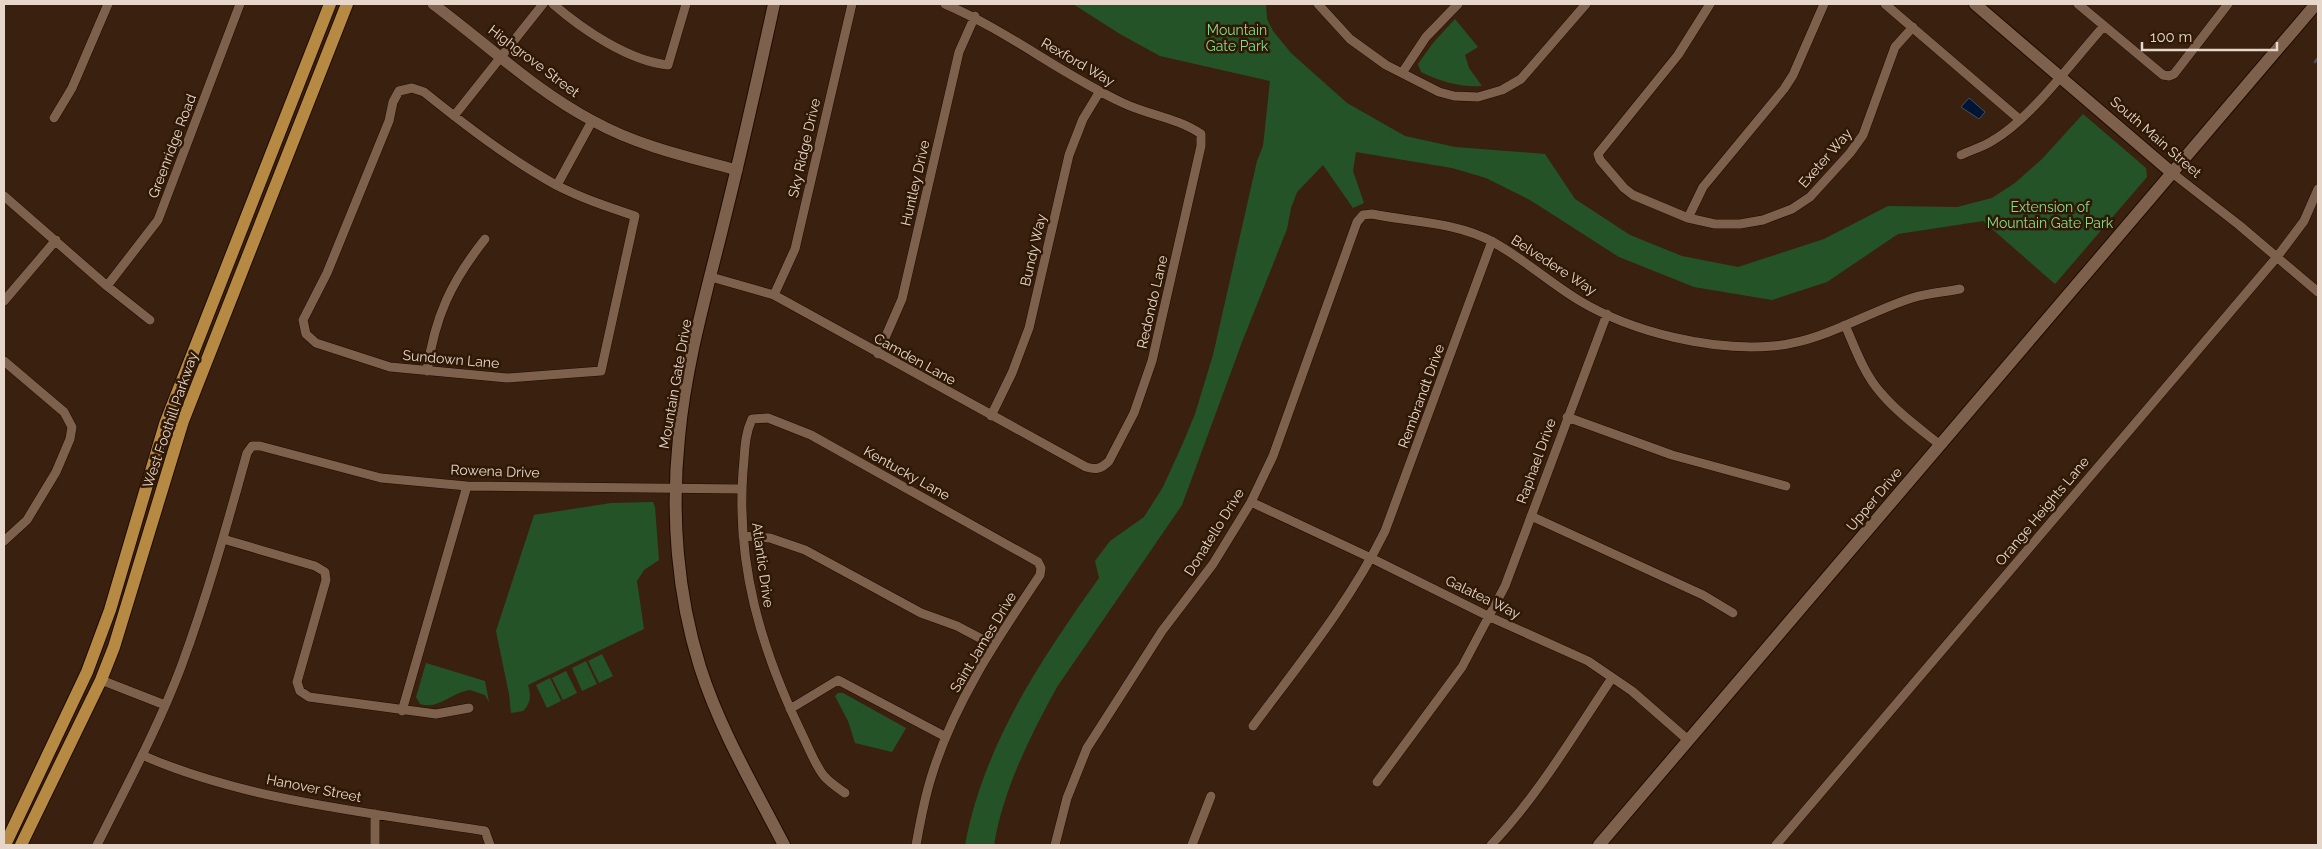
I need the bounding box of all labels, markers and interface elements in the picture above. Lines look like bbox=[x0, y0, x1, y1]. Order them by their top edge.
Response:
scale bar bbox=[2142, 20, 2277, 52]
street label: Highgrove Street bbox=[485, 22, 583, 100]
park label: Mountain Gate Park bbox=[1206, 22, 1269, 54]
text: 100 m bbox=[2150, 28, 2192, 46]
street label: Rexford Way bbox=[1038, 35, 1118, 90]
street label: Greenridge Road bbox=[145, 92, 199, 200]
street label: South Main Street bbox=[2107, 93, 2205, 181]
street label: Sky Ridge Drive bbox=[785, 97, 823, 199]
street label: Exeter Way bbox=[1795, 125, 1855, 191]
street label: Huntley Drive bbox=[897, 139, 933, 227]
park label: Extension of Mountain Gate Park bbox=[1987, 199, 2114, 231]
street label: Bundy Way bbox=[1017, 212, 1049, 288]
street label: Belvedere Way bbox=[1508, 232, 1600, 299]
street label: Redondo Lane bbox=[1134, 254, 1170, 350]
street label: Mountain Gate Drive bbox=[656, 318, 694, 450]
street label: Camden Lane bbox=[871, 330, 959, 388]
street label: Rembrandt Drive bbox=[1395, 342, 1447, 450]
street label: Sundown Lane bbox=[402, 347, 500, 371]
street label: West Foothill Parkway bbox=[139, 350, 201, 490]
street label: Raphael Drive bbox=[1513, 416, 1559, 506]
street label: Kentucky Lane bbox=[861, 443, 953, 503]
street label: Orange Heights Lane bbox=[1992, 453, 2092, 569]
street label: Rowena Drive bbox=[450, 461, 540, 481]
street label: Upper Drive bbox=[1843, 464, 1905, 534]
street label: Donatello Drive bbox=[1181, 485, 1247, 579]
street label: Atlantic Drive bbox=[749, 521, 777, 609]
street label: Galatea Way bbox=[1443, 572, 1523, 622]
street label: Saint James Drive bbox=[947, 589, 1019, 695]
street label: Hanover Street bbox=[265, 771, 363, 805]

